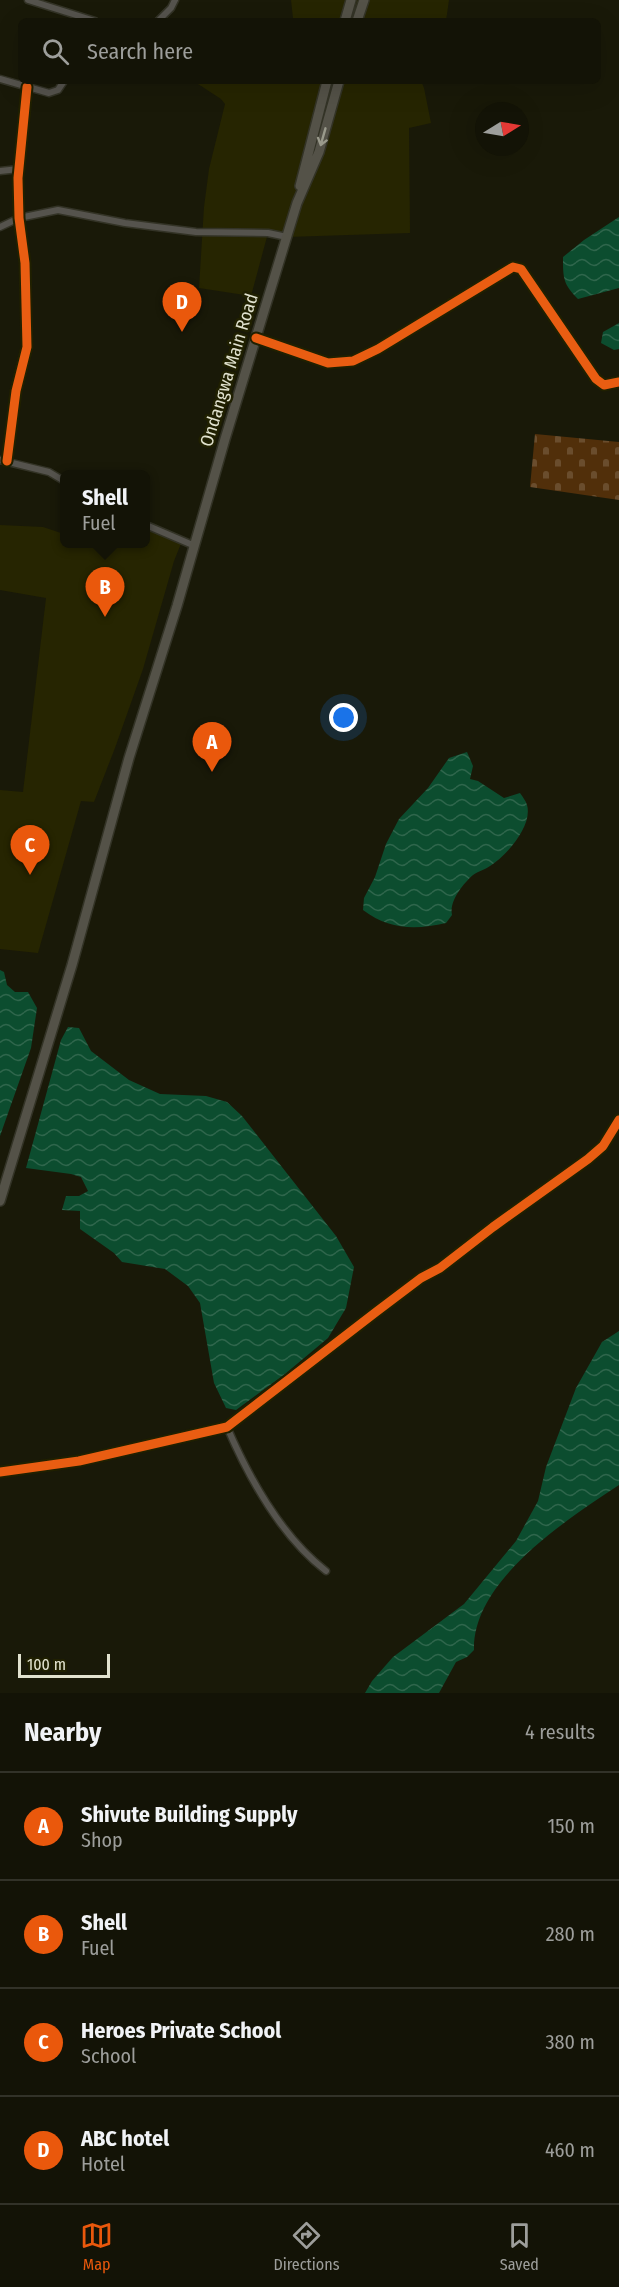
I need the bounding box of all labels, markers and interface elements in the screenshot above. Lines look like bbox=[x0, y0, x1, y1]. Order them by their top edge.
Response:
search box bbox=[18, 18, 601, 84]
icon: search bbox=[39, 35, 72, 68]
text: Search here bbox=[87, 38, 193, 65]
north arrow bbox=[475, 102, 529, 156]
one-way arrow bbox=[317, 127, 328, 146]
pin: D bbox=[162, 282, 201, 332]
street label: Ondangwa Main Road bbox=[195, 291, 263, 449]
popup bbox=[60, 470, 150, 548]
text: Shell bbox=[82, 484, 128, 511]
text: Fuel bbox=[82, 511, 116, 535]
pin: B bbox=[86, 568, 124, 617]
your location bbox=[329, 703, 358, 732]
pin: A bbox=[192, 722, 232, 772]
pin: C bbox=[10, 826, 50, 875]
scale bar bbox=[18, 1651, 110, 1678]
text: 100 m bbox=[27, 1655, 66, 1674]
text: Nearby bbox=[24, 1717, 101, 1748]
text: 4 results bbox=[525, 1720, 595, 1744]
text: Shivute Building Supply bbox=[81, 1801, 298, 1828]
text: A bbox=[38, 1814, 49, 1838]
text: 150 m bbox=[548, 1814, 595, 1838]
text: Shop bbox=[81, 1828, 123, 1852]
text: Shell bbox=[81, 1909, 127, 1936]
text: B bbox=[38, 1922, 49, 1946]
text: 280 m bbox=[546, 1922, 595, 1946]
text: Fuel bbox=[81, 1936, 115, 1960]
text: Heroes Private School bbox=[81, 2017, 281, 2044]
text: C bbox=[38, 2030, 49, 2054]
text: 380 m bbox=[545, 2030, 595, 2054]
text: School bbox=[81, 2044, 136, 2068]
text: ABC hotel bbox=[81, 2125, 169, 2152]
text: D bbox=[38, 2138, 49, 2162]
text: 460 m bbox=[545, 2138, 595, 2162]
text: Hotel bbox=[81, 2152, 125, 2176]
tab: Map bbox=[80, 2219, 113, 2274]
tab: Directions bbox=[273, 2219, 340, 2274]
tab: Saved bbox=[500, 2219, 539, 2274]

